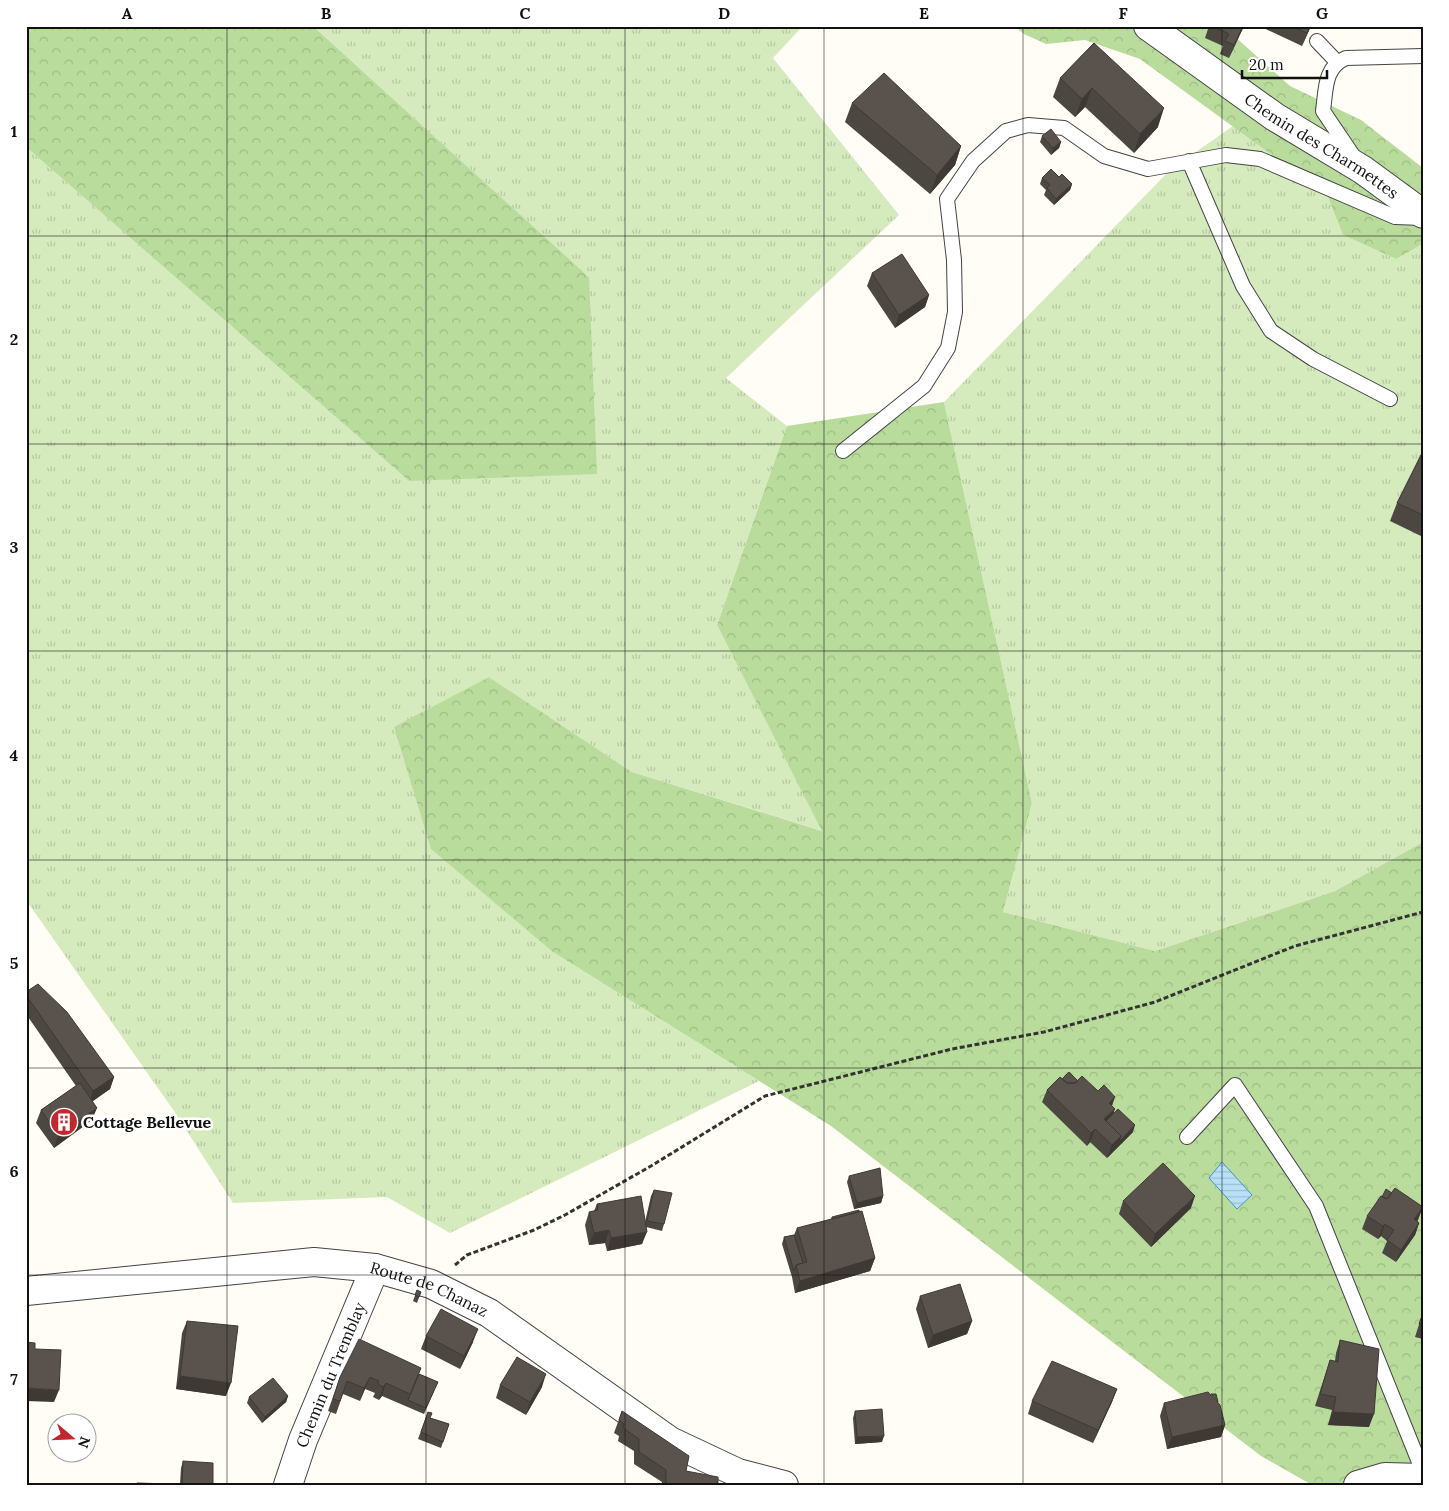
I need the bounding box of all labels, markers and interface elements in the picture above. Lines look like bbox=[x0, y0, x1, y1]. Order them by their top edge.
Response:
text: A bbox=[122, 3, 133, 23]
text: B bbox=[321, 3, 332, 23]
text: C bbox=[519, 3, 531, 23]
text: D bbox=[718, 3, 730, 23]
text: E bbox=[919, 3, 929, 23]
text: F bbox=[1118, 3, 1128, 23]
text: G bbox=[1316, 3, 1328, 23]
scale bar bbox=[1242, 48, 1326, 80]
text: 20 m bbox=[1249, 55, 1284, 74]
street label: Chemin des Charmettes bbox=[1241, 88, 1403, 203]
text: 1 bbox=[11, 121, 17, 141]
text: 2 bbox=[10, 329, 18, 349]
text: 3 bbox=[10, 537, 19, 557]
text: 4 bbox=[10, 745, 19, 765]
text: 5 bbox=[10, 953, 19, 973]
building icon: Cottage Bellevue bbox=[49, 1107, 79, 1137]
place label: Cottage Bellevue bbox=[83, 1112, 212, 1132]
text: 6 bbox=[9, 1161, 19, 1181]
street label: Route de Chanaz bbox=[368, 1257, 492, 1321]
street label: Chemin du Tremblay bbox=[291, 1299, 370, 1450]
text: 7 bbox=[10, 1369, 18, 1389]
north arrow bbox=[48, 1414, 98, 1464]
text: N bbox=[74, 1434, 95, 1450]

